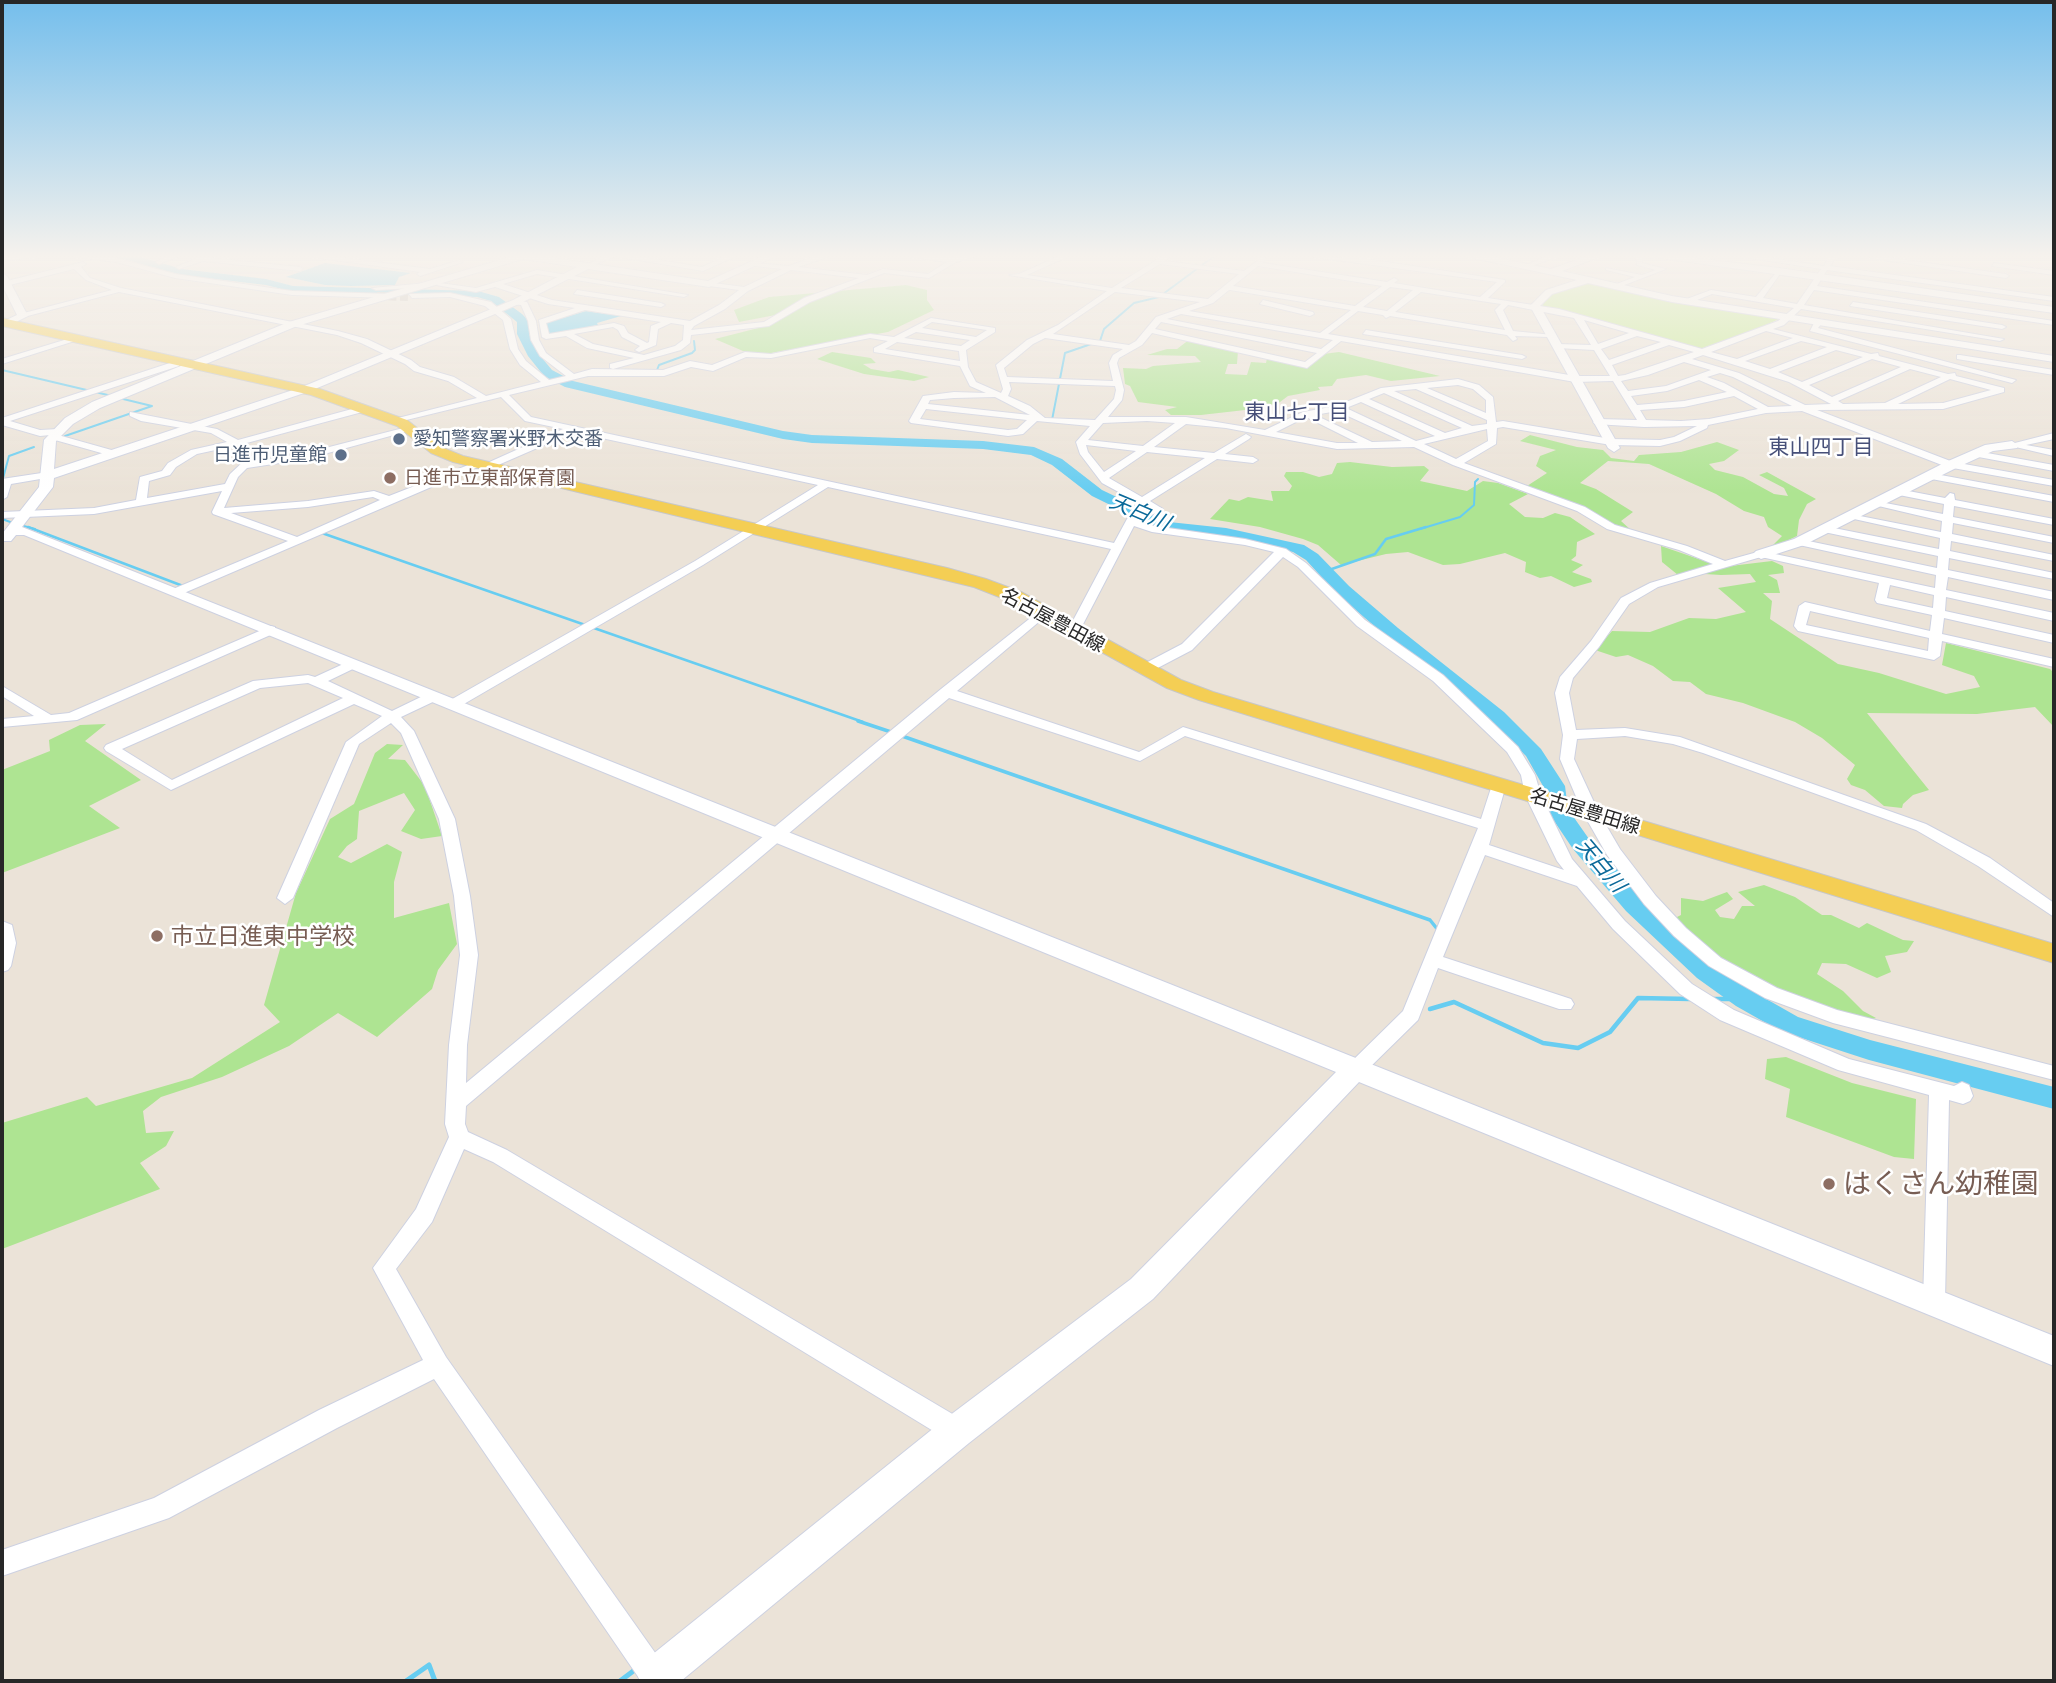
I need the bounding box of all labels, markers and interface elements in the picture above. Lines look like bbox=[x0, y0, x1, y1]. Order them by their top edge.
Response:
district label: 東山七丁目 bbox=[1245, 399, 1349, 425]
place label: 愛知警察署米野木交番 bbox=[413, 428, 603, 450]
marker: 愛知警察署米野木交番 bbox=[391, 431, 407, 447]
district label: 東山四丁目 bbox=[1769, 434, 1873, 460]
place label: 日進市児童館 bbox=[213, 444, 327, 466]
marker: 日進市児童館 bbox=[333, 447, 349, 463]
place label: 日進市立東部保育園 bbox=[404, 467, 575, 489]
marker: 日進市立東部保育園 bbox=[382, 470, 398, 486]
water label: 天白川 bbox=[1106, 488, 1174, 536]
street label: 名古屋豊田線 bbox=[997, 583, 1109, 657]
street label: 名古屋豊田線 bbox=[1527, 783, 1643, 839]
water label: 天白川 bbox=[1571, 833, 1631, 897]
place label: 市立日進東中学校 bbox=[171, 922, 355, 950]
marker: 市立日進東中学校 bbox=[149, 928, 165, 944]
place label: はくさん幼稚園 bbox=[1843, 1167, 2039, 1201]
marker: はくさん幼稚園 bbox=[1821, 1176, 1837, 1192]

